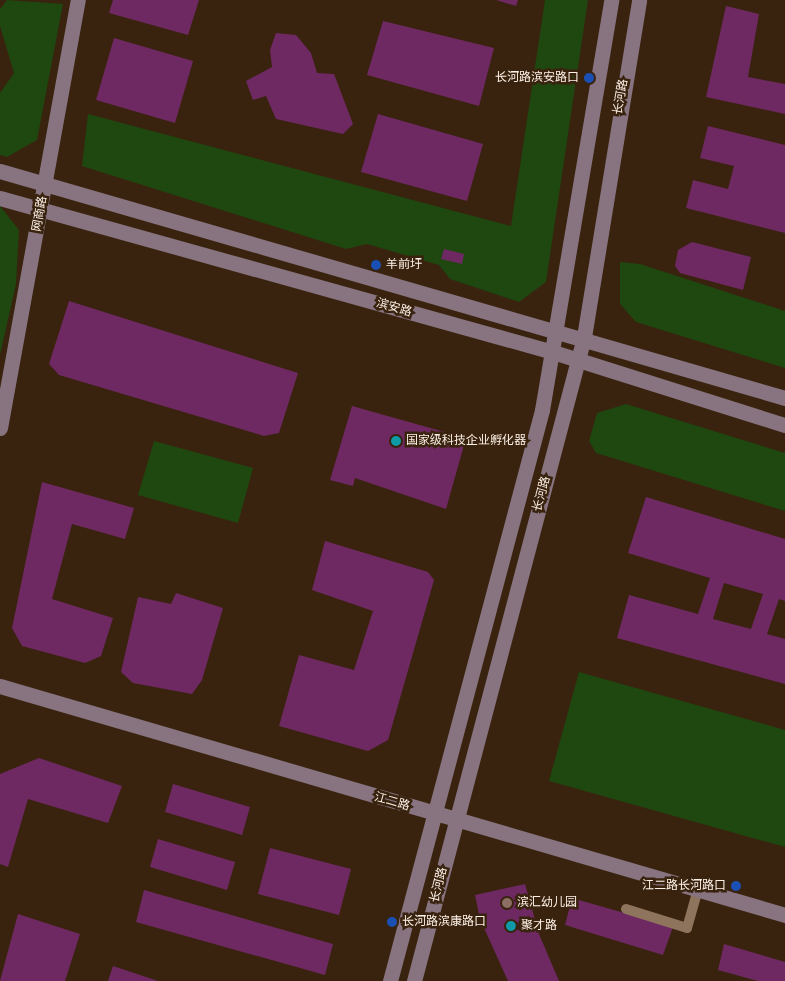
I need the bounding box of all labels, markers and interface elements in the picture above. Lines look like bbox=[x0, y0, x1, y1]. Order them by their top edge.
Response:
place label: 长河路滨安路口 bbox=[495, 71, 579, 85]
marker: 长河路滨安路口 bbox=[583, 72, 595, 84]
street label: 长河路 bbox=[611, 78, 631, 116]
street label: 网商路 bbox=[30, 195, 50, 233]
place label: 羊前圩 bbox=[386, 258, 422, 272]
marker: 羊前圩 bbox=[370, 259, 382, 271]
street label: 滨安路 bbox=[375, 296, 413, 320]
place label: 国家级科技企业孵化器 bbox=[406, 434, 526, 448]
marker: 国家级科技企业孵化器 bbox=[390, 435, 402, 447]
street label: 长河路 bbox=[530, 475, 554, 513]
street label: 江二路 bbox=[373, 790, 411, 814]
street label: 长河路 bbox=[428, 866, 450, 904]
place label: 江二路长河路口 bbox=[642, 879, 726, 893]
marker: 江二路长河路口 bbox=[730, 880, 742, 892]
place label: 滨汇幼儿园 bbox=[517, 896, 577, 910]
marker: 滨汇幼儿园 bbox=[501, 897, 513, 909]
place label: 长河路滨康路口 bbox=[402, 915, 486, 929]
marker: 长河路滨康路口 bbox=[386, 916, 398, 928]
place label: 聚才路 bbox=[521, 919, 557, 933]
marker: 聚才路 bbox=[505, 920, 517, 932]

